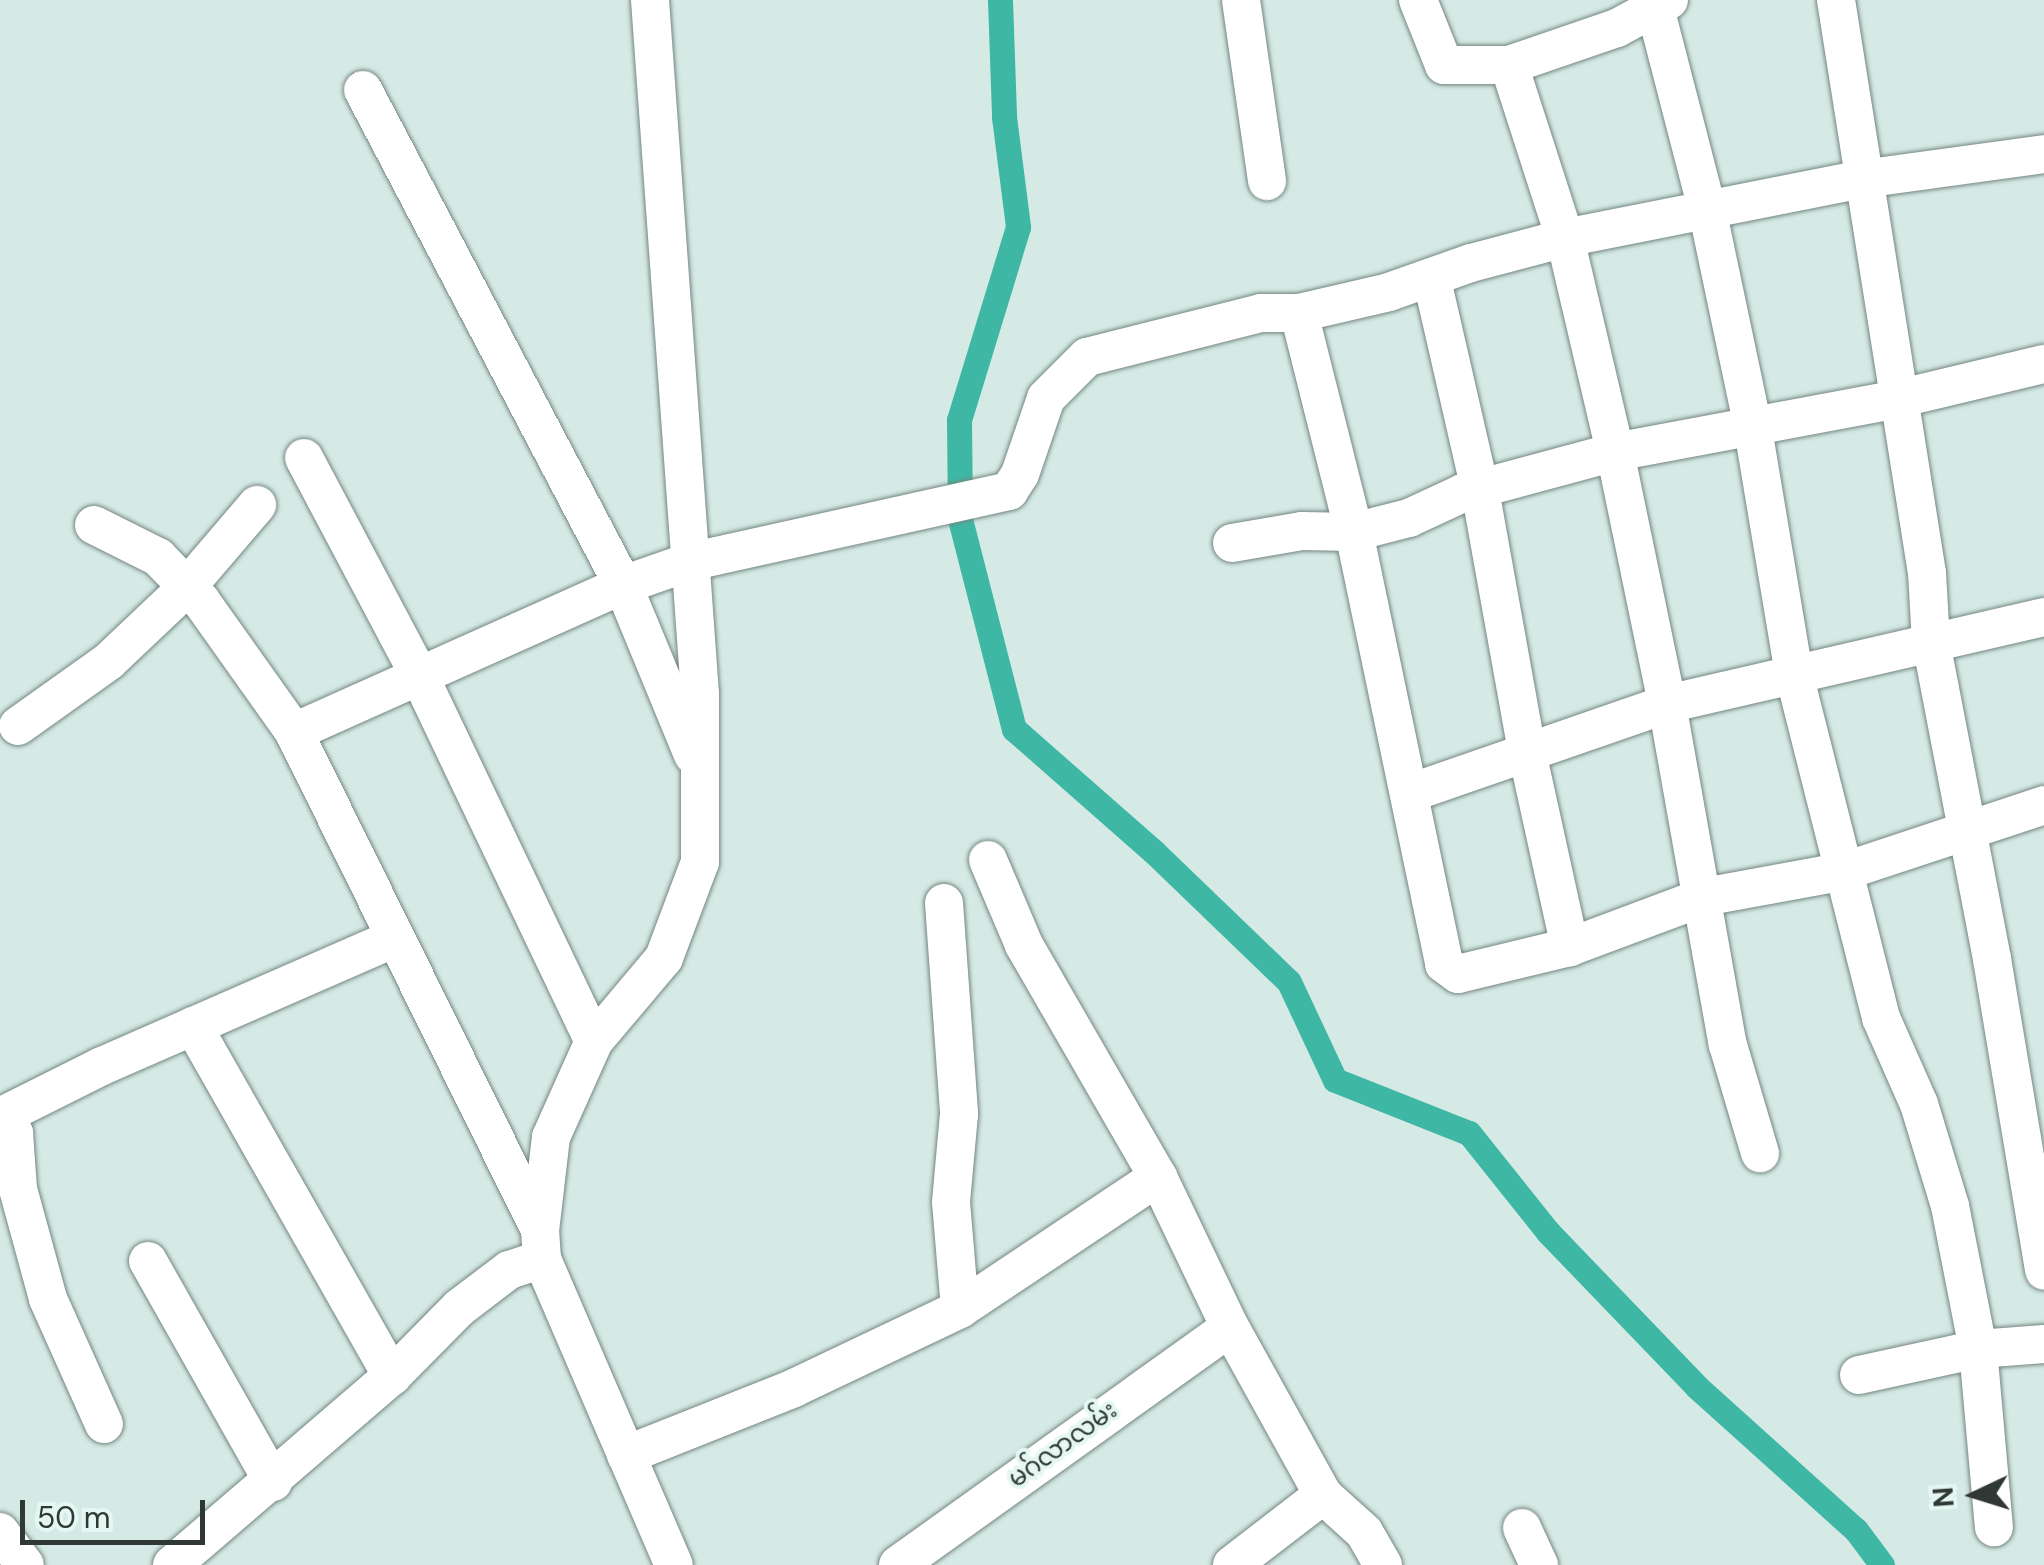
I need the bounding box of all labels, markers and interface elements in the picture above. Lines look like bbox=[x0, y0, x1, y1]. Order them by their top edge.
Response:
street label: မဂ်လာလမ်း bbox=[1003, 1396, 1123, 1494]
north arrow bbox=[1924, 1445, 2024, 1545]
scale bar bbox=[25, 1480, 210, 1542]
text: N bbox=[1924, 1486, 1963, 1509]
text: 50 m bbox=[37, 1498, 111, 1537]

